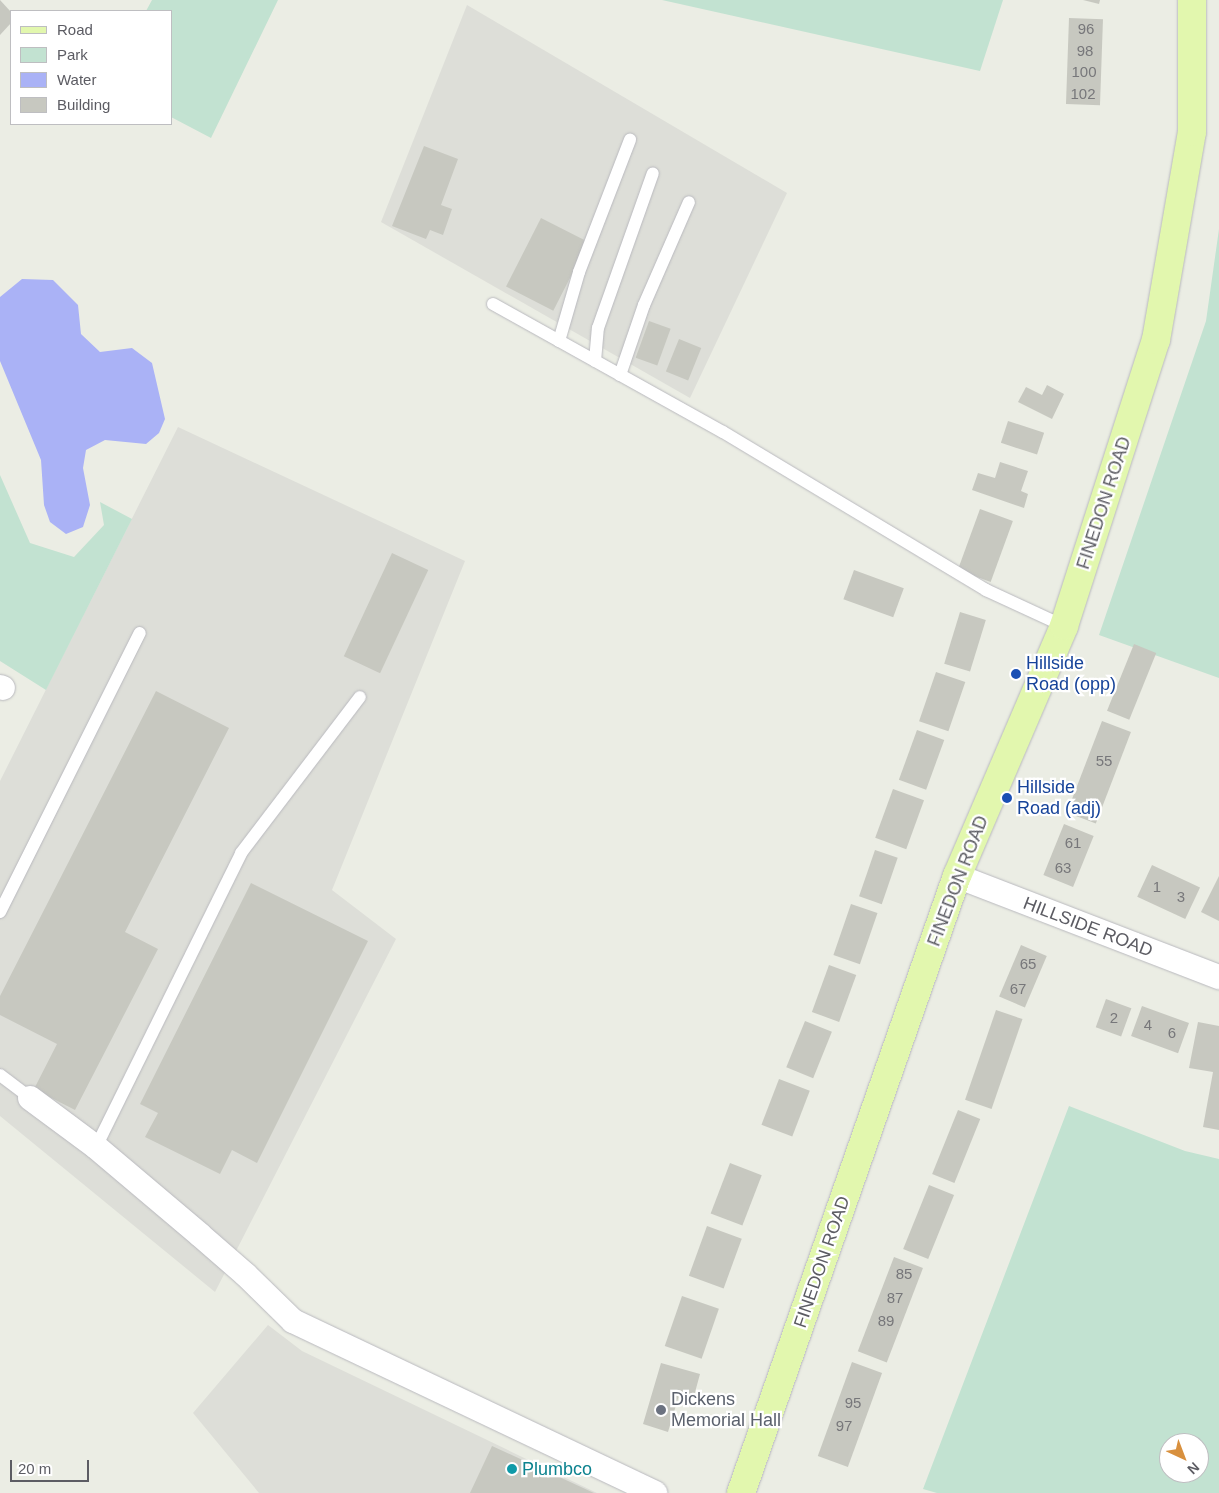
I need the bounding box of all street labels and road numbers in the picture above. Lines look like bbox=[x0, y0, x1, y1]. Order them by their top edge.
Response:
street label: FINEDON ROAD bbox=[1072, 434, 1136, 572]
street label: FINEDON ROAD bbox=[923, 813, 993, 949]
street label: HILLSIDE ROAD bbox=[1020, 892, 1156, 962]
street label: FINEDON ROAD bbox=[789, 1193, 855, 1331]

